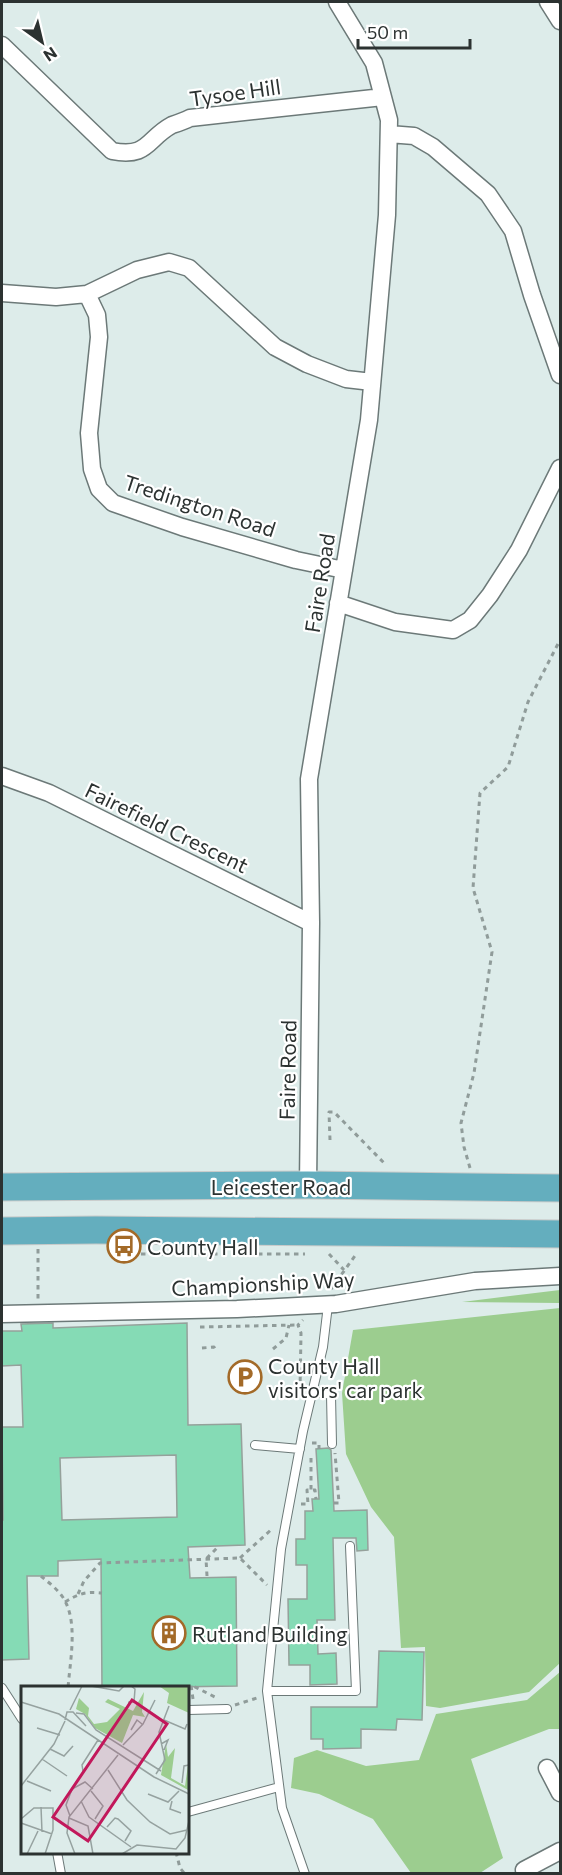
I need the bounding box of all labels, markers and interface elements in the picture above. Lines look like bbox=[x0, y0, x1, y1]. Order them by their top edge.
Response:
north arrow bbox=[12, 12, 72, 72]
scale bar bbox=[358, 12, 470, 50]
text: 50 m bbox=[367, 21, 408, 43]
text: N bbox=[40, 44, 61, 66]
street label: Tysoe Hill bbox=[188, 73, 282, 111]
street label: Tredington Road bbox=[121, 469, 279, 541]
street label: Faire Road bbox=[299, 532, 339, 634]
street label: Fairefield Crescent bbox=[81, 777, 253, 877]
street label: Faire Road bbox=[274, 1020, 300, 1120]
street label: Leicester Road bbox=[211, 1174, 351, 1199]
bus stop icon: County Hall bbox=[106, 1228, 142, 1264]
place label: County Hall bbox=[147, 1234, 259, 1259]
street label: Championship Way bbox=[171, 1266, 355, 1300]
place label: County Hall visitors' car park bbox=[268, 1353, 423, 1402]
parking icon: County Hall visitors' car park bbox=[227, 1359, 263, 1395]
building icon: Rutland Building bbox=[151, 1615, 187, 1651]
place label: Rutland Building bbox=[192, 1621, 348, 1646]
inset map bbox=[21, 1686, 189, 1854]

